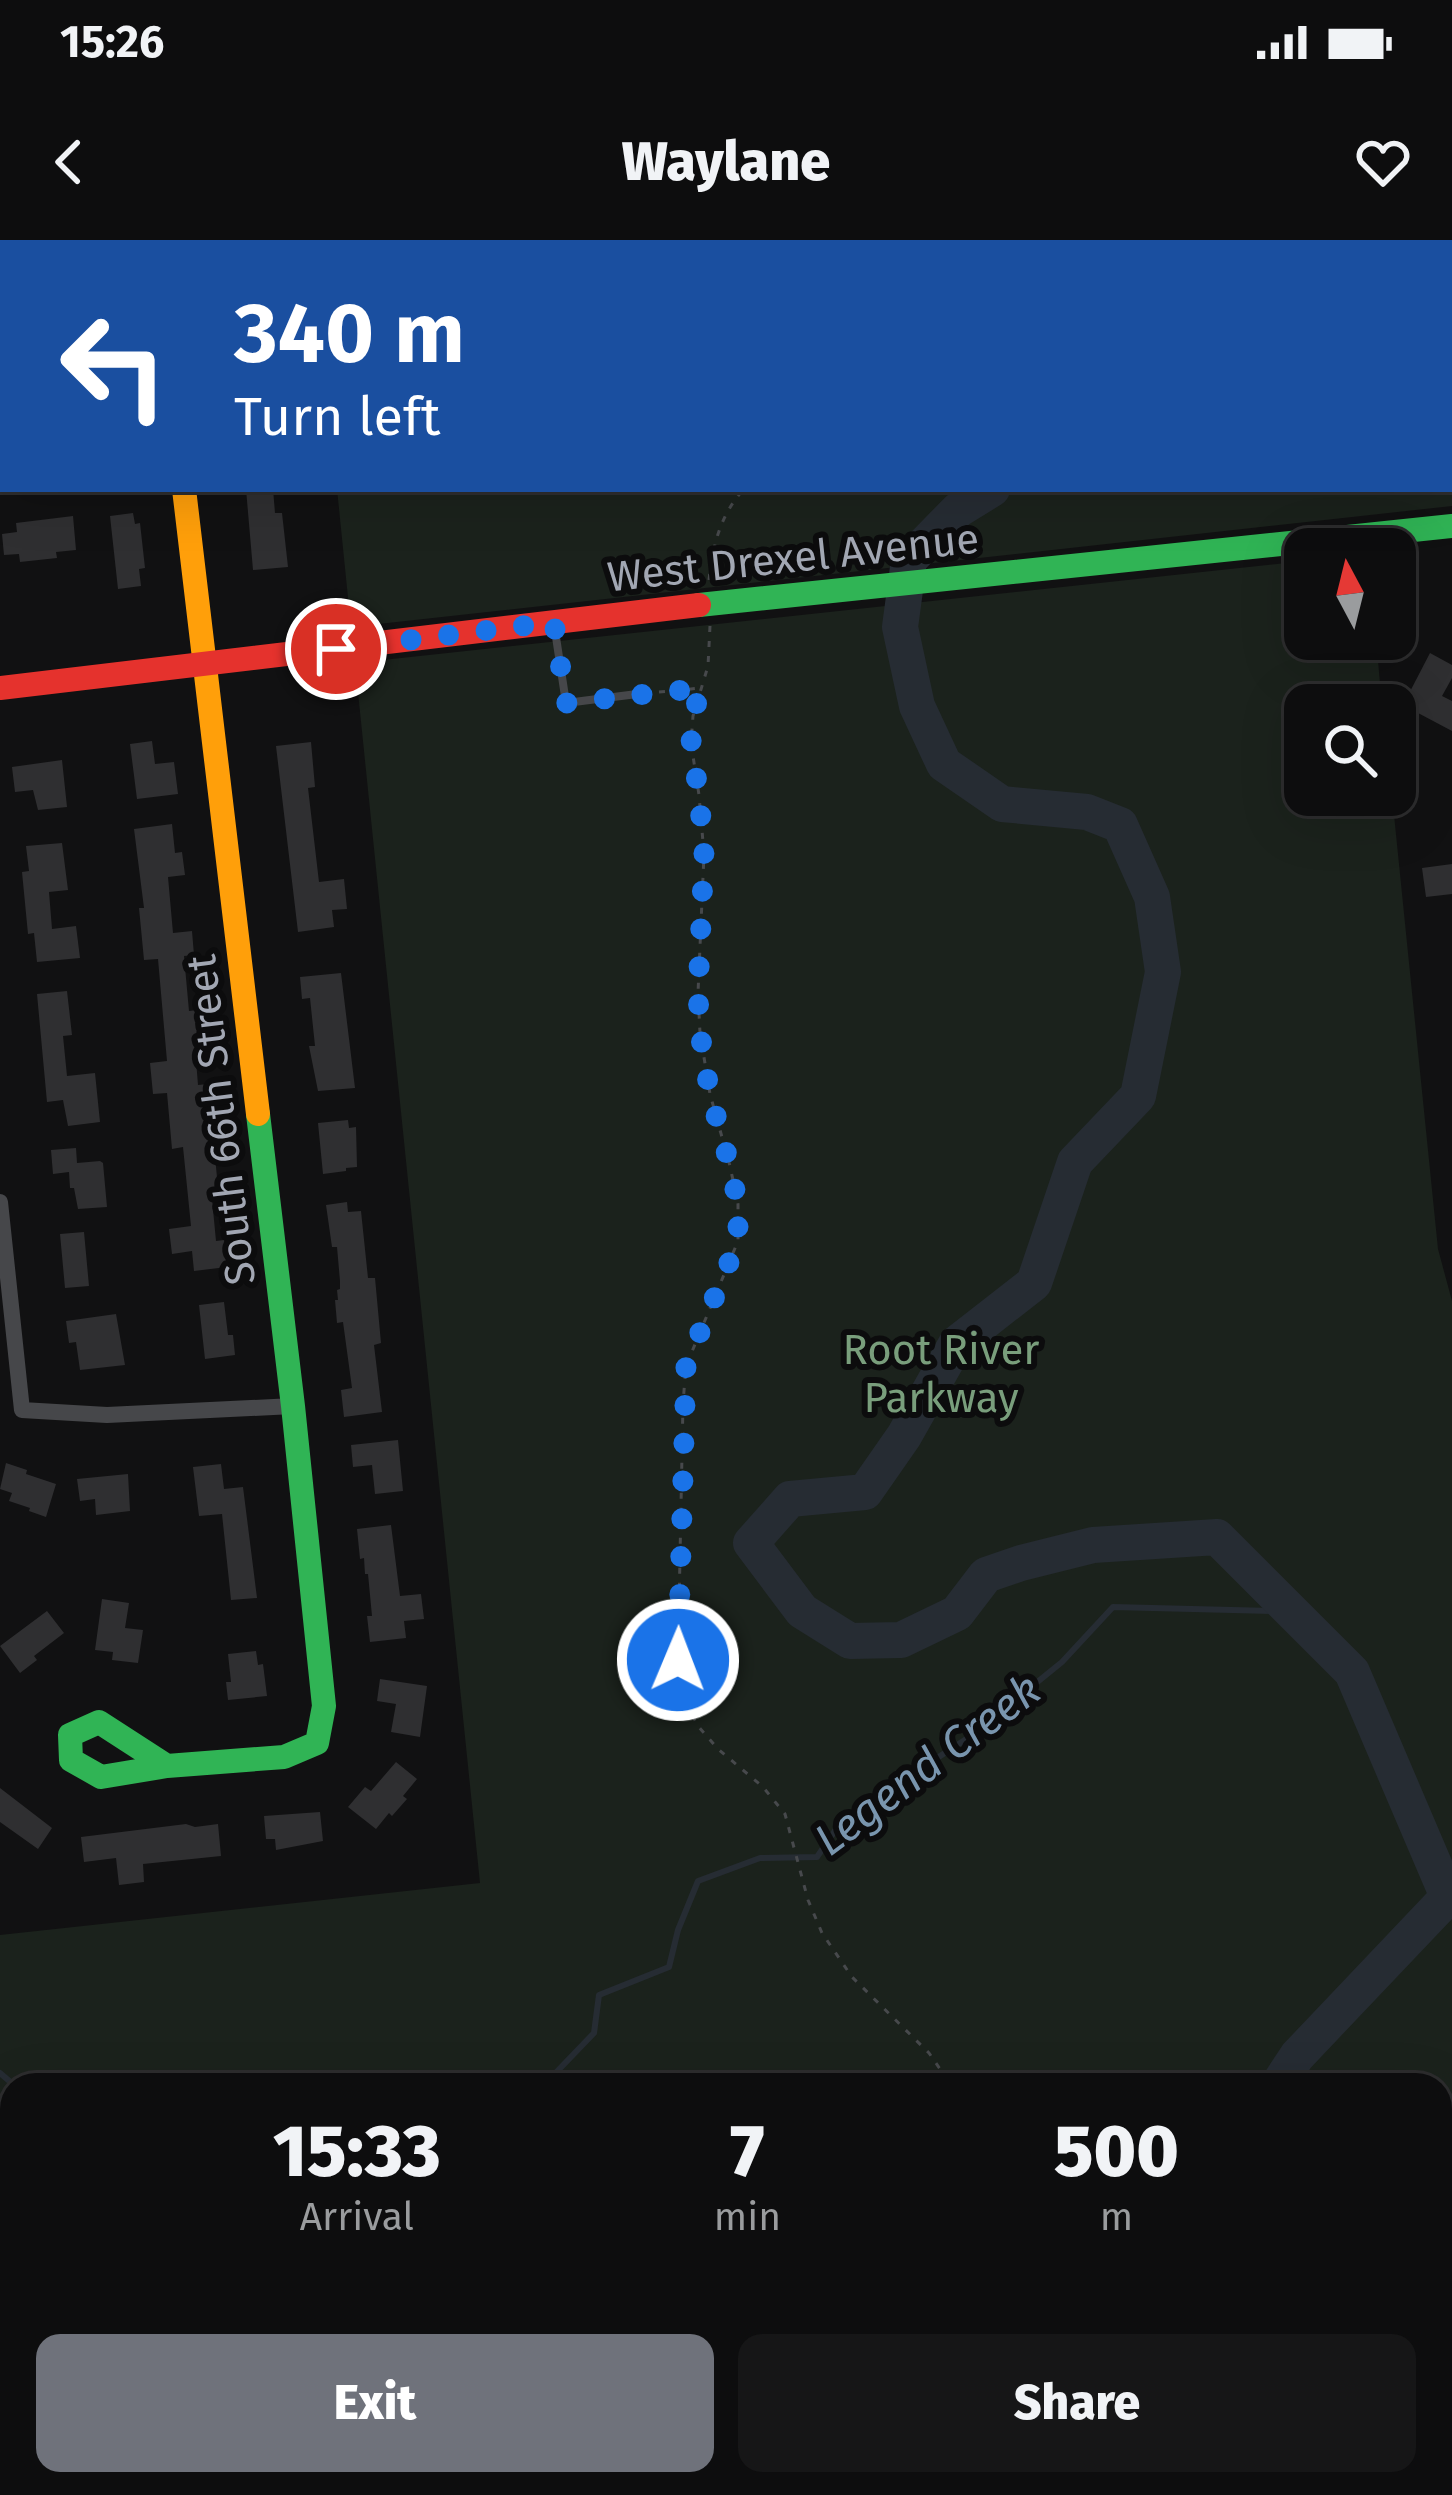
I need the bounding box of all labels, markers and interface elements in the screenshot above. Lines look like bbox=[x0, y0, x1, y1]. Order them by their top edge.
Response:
text: 15:26 bbox=[60, 15, 164, 69]
icon: back bbox=[36, 129, 102, 195]
icon: heart bbox=[1350, 129, 1416, 195]
text: Waylane bbox=[622, 130, 830, 194]
text: 340 m bbox=[234, 283, 465, 384]
icon: left bbox=[36, 288, 192, 444]
text: Turn left bbox=[234, 385, 441, 449]
street label: West Drexel Avenue bbox=[605, 514, 981, 602]
north arrow bbox=[1284, 528, 1416, 660]
map controls bbox=[1284, 528, 1416, 816]
pin bbox=[285, 598, 387, 700]
icon: arrive bbox=[303, 616, 369, 682]
button: search bbox=[1284, 684, 1416, 816]
street label: South 66th Street bbox=[176, 951, 266, 1288]
park label: Root River Parkway bbox=[843, 1325, 1039, 1423]
position arrow bbox=[615, 1597, 741, 1723]
water label: Legend Creek bbox=[804, 1662, 1051, 1867]
text: 15:33 bbox=[273, 2109, 441, 2195]
text: 7 bbox=[730, 2109, 765, 2195]
text: 500 bbox=[1054, 2109, 1179, 2195]
text: Arrival bbox=[300, 2194, 414, 2240]
text: min bbox=[714, 2194, 781, 2240]
text: m bbox=[1100, 2194, 1133, 2240]
button: Exit bbox=[36, 2334, 714, 2472]
button: Share bbox=[738, 2334, 1416, 2472]

